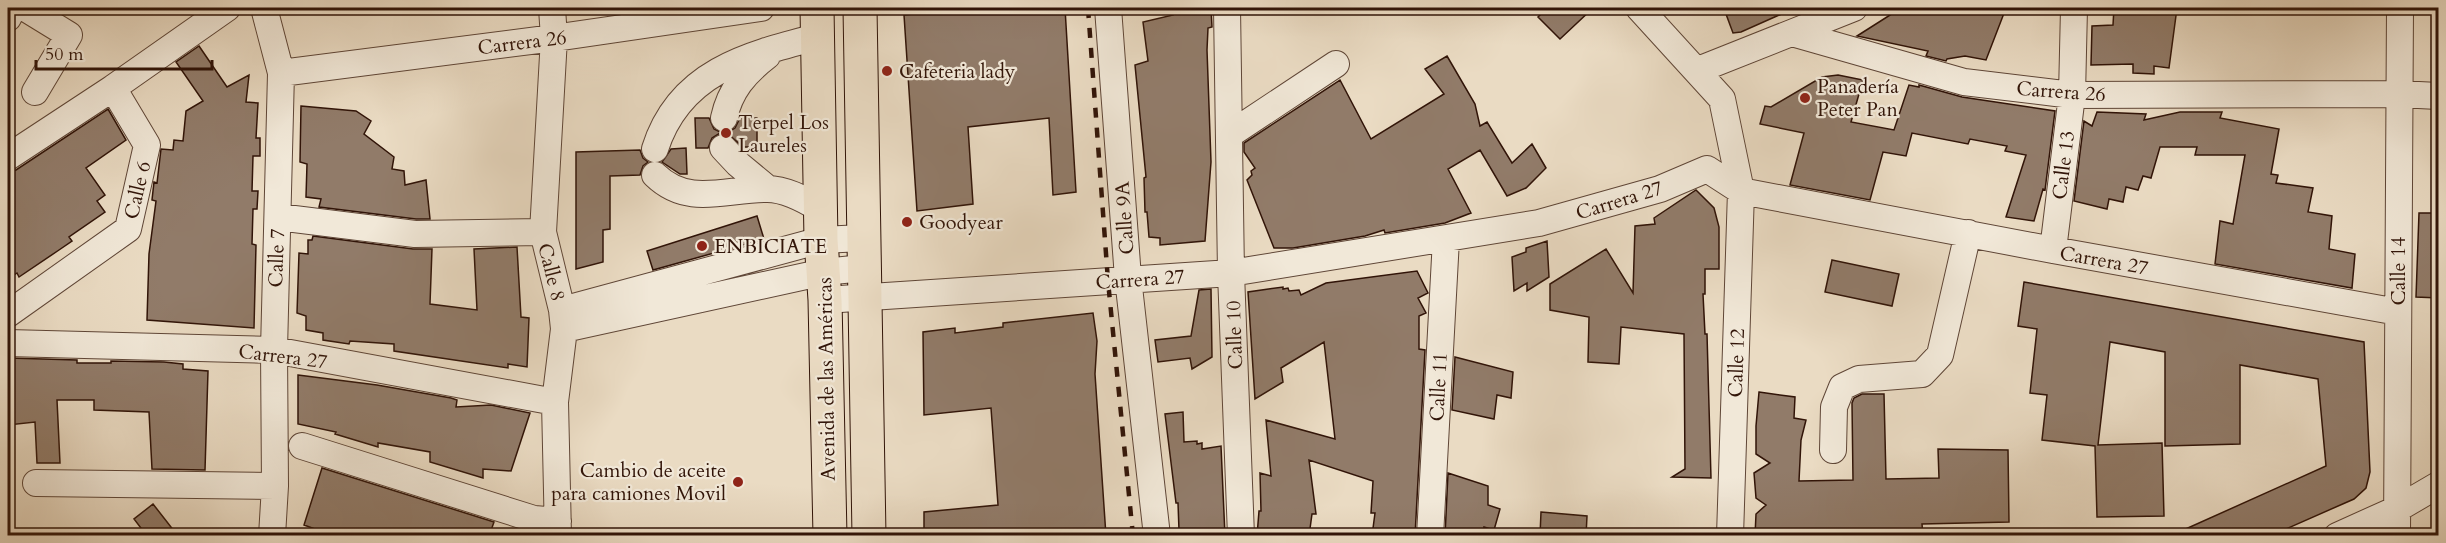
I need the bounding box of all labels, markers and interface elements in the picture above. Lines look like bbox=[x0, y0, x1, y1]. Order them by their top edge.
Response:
street label: Carrera 26 bbox=[476, 24, 568, 61]
scale bar bbox=[36, 33, 212, 71]
text: 50 m bbox=[45, 42, 84, 67]
place label: Cafeteria lady bbox=[899, 58, 1016, 85]
marker: Cafeteria lady bbox=[880, 64, 894, 78]
place label: Panadería Peter Pan bbox=[1817, 73, 1899, 123]
street label: Carrera 26 bbox=[2015, 75, 2107, 108]
marker: Panadería Peter Pan bbox=[1798, 91, 1812, 105]
place label: Terpel Los Laureles bbox=[738, 109, 829, 159]
marker: Terpel Los Laureles bbox=[719, 126, 733, 140]
street label: Calle 13 bbox=[2046, 129, 2081, 201]
street label: Calle 6 bbox=[118, 158, 157, 222]
street label: Carrera 27 bbox=[1572, 174, 1666, 226]
street label: Calle 9A bbox=[1108, 180, 1141, 255]
place label: Goodyear bbox=[919, 209, 1003, 236]
marker: Goodyear bbox=[900, 215, 914, 229]
street label: Calle 7 bbox=[262, 228, 291, 288]
place label: ENBICIATE bbox=[714, 233, 827, 260]
street label: Calle 14 bbox=[2385, 236, 2412, 306]
marker: ENBICIATE bbox=[695, 239, 709, 253]
street label: Carrera 27 bbox=[2058, 239, 2150, 282]
street label: Calle 8 bbox=[531, 240, 572, 304]
street label: Carrera 27 bbox=[1094, 263, 1186, 296]
street label: Avenida de las Américas bbox=[811, 277, 842, 481]
street label: Calle 10 bbox=[1220, 300, 1249, 370]
street label: Calle 12 bbox=[1722, 328, 1751, 398]
street label: Carrera 27 bbox=[237, 338, 329, 375]
street label: Calle 11 bbox=[1423, 352, 1454, 422]
place label: Cambio de aceite para camiones Movil bbox=[551, 457, 726, 507]
marker: Cambio de aceite para camiones Movil bbox=[731, 475, 745, 489]

